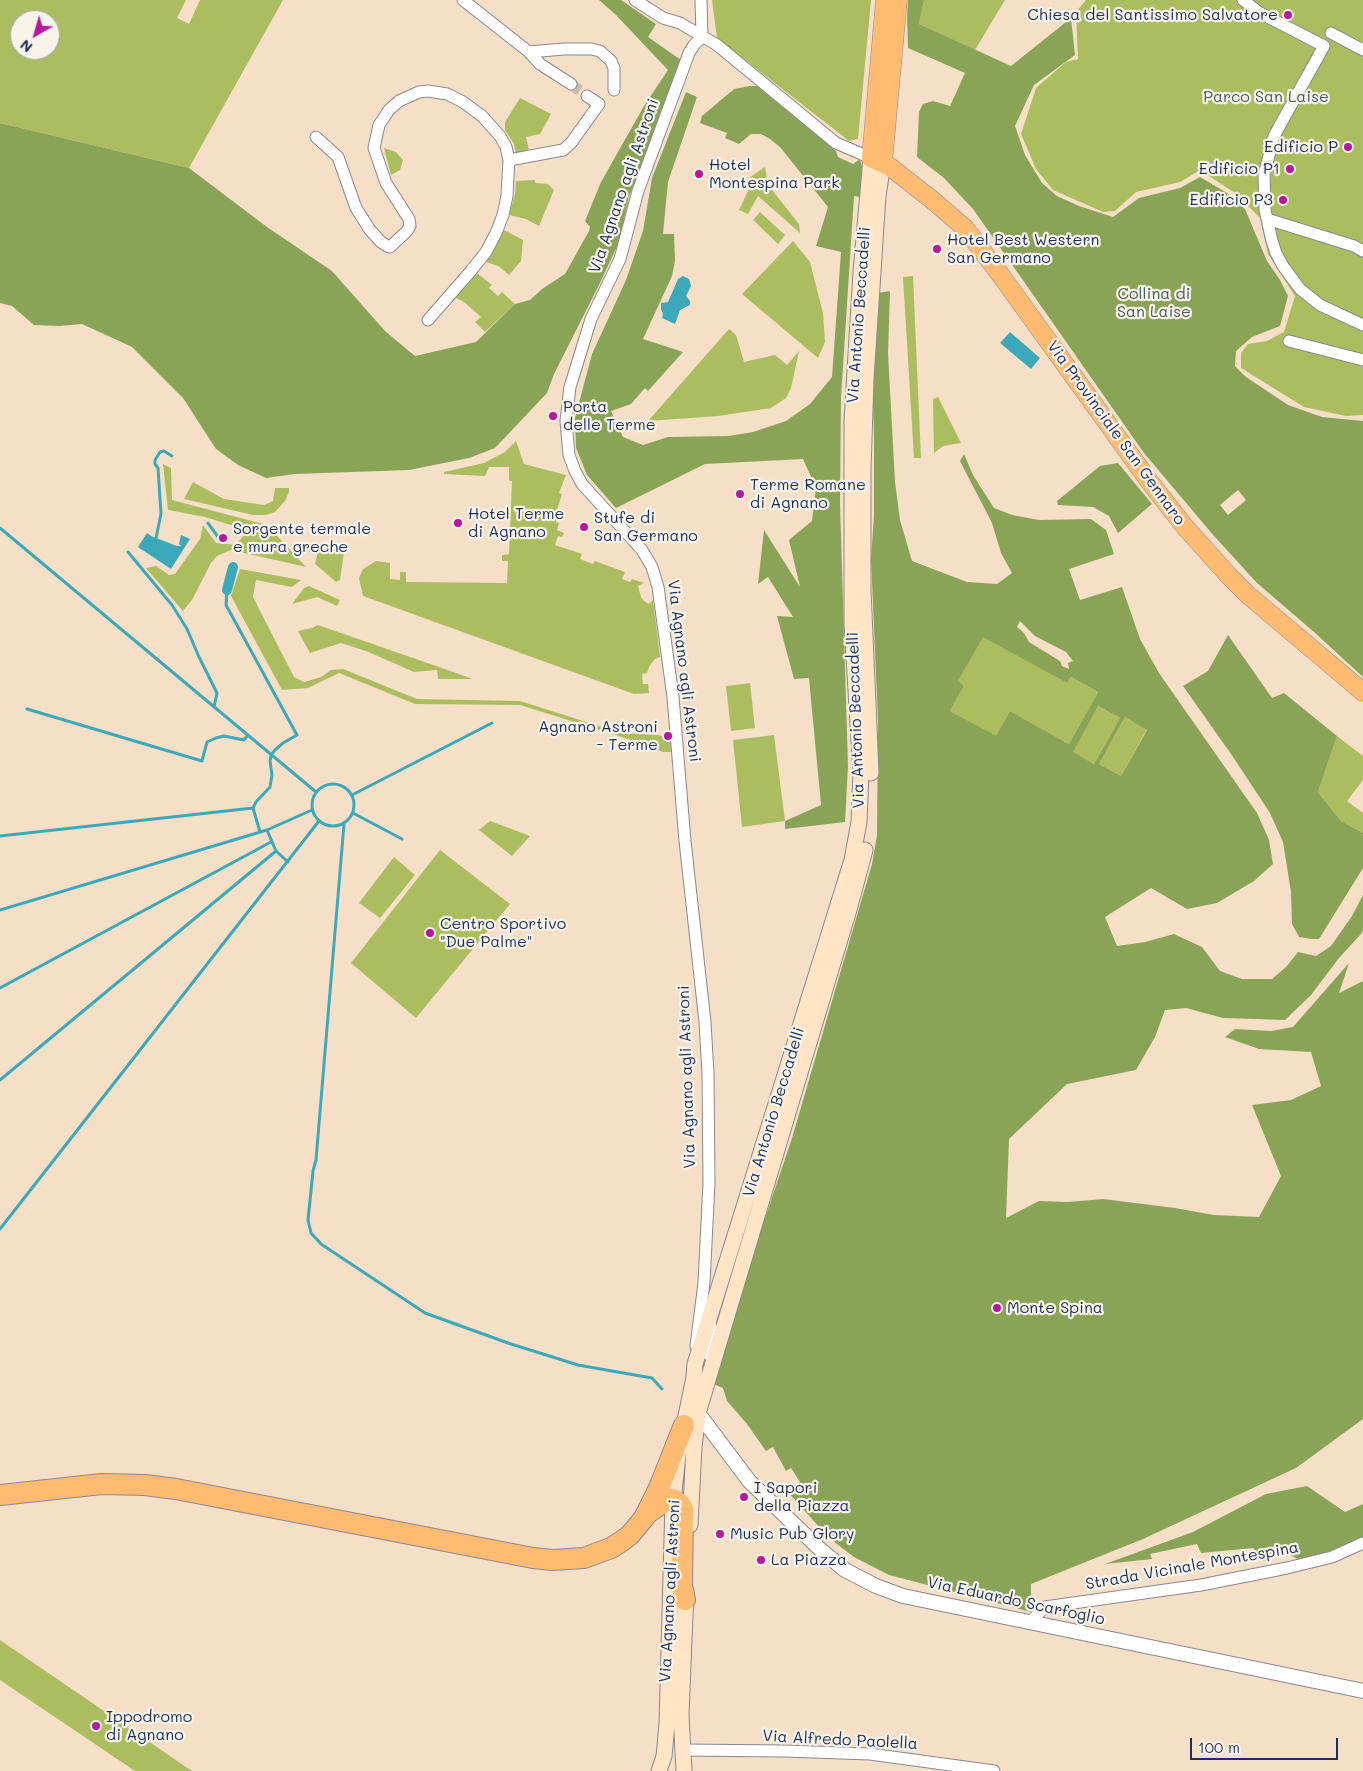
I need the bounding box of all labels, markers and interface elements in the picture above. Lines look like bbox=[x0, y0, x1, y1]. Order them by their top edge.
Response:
place label: Chiesa del Santissimo Salvatore bbox=[1027, 5, 1278, 25]
marker: Chiesa del Santissimo Salvatore bbox=[1282, 9, 1294, 21]
north arrow bbox=[10, 10, 60, 60]
text: N bbox=[16, 36, 36, 57]
park label: Parco San Laise bbox=[1203, 87, 1329, 107]
street label: Via Agnano agli Astroni bbox=[585, 96, 663, 276]
place label: Edificio P bbox=[1264, 137, 1338, 157]
marker: Edificio P bbox=[1342, 141, 1354, 153]
place label: Hotel Montespina Park bbox=[709, 155, 840, 193]
place label: Edificio P1 bbox=[1199, 159, 1280, 179]
marker: Edificio P1 bbox=[1284, 163, 1296, 175]
marker: Hotel Montespina Park bbox=[693, 168, 705, 180]
place label: Edificio P3 bbox=[1190, 190, 1273, 210]
marker: Edificio P3 bbox=[1277, 194, 1289, 206]
street label: Via Antonio Beccadelli bbox=[843, 226, 875, 404]
place label: Hotel Best Western San Germano bbox=[947, 230, 1099, 268]
marker: Hotel Best Western San Germano bbox=[931, 243, 943, 255]
park label: Collina di San Laise bbox=[1117, 284, 1191, 322]
street label: Via Provinciale San Gennaro bbox=[1043, 337, 1189, 529]
place label: Porta delle Terme bbox=[563, 397, 656, 435]
marker: Porta delle Terme bbox=[547, 410, 559, 422]
place label: Terme Romane di Agnano bbox=[750, 475, 866, 513]
marker: Terme Romane di Agnano bbox=[734, 488, 746, 500]
place label: Hotel Terme di Agnano bbox=[468, 504, 564, 542]
place label: Stufe di San Germano bbox=[594, 508, 698, 546]
marker: Hotel Terme di Agnano bbox=[452, 517, 464, 529]
place label: Sorgente termale e mura greche bbox=[233, 519, 371, 557]
marker: Stufe di San Germano bbox=[578, 521, 590, 533]
marker: Sorgente termale e mura greche bbox=[217, 532, 229, 544]
street label: Via Agnano agli Astroni bbox=[663, 579, 705, 763]
street label: Via Antonio Beccadelli bbox=[843, 631, 869, 809]
place label: Agnano Astroni - Terme bbox=[538, 717, 658, 755]
marker: Agnano Astroni - Terme bbox=[662, 730, 674, 742]
place label: Centro Sportivo "Due Palme" bbox=[440, 914, 566, 952]
marker: Centro Sportivo "Due Palme" bbox=[424, 927, 436, 939]
street label: Via Agnano agli Astroni bbox=[674, 985, 700, 1169]
street label: Via Antonio Beccadelli bbox=[739, 1025, 809, 1199]
place label: Monte Spina bbox=[1007, 1298, 1103, 1318]
marker: Monte Spina bbox=[991, 1302, 1003, 1314]
place label: I Sapori della Piazza bbox=[754, 1478, 850, 1516]
marker: I Sapori della Piazza bbox=[738, 1491, 750, 1503]
street label: Via Agnano agli Astroni bbox=[656, 1499, 684, 1683]
place label: Music Pub Glory bbox=[730, 1524, 854, 1544]
marker: Music Pub Glory bbox=[714, 1528, 726, 1540]
street label: Strada Vicinale Montespina bbox=[1084, 1538, 1300, 1594]
place label: La Piazza bbox=[771, 1550, 847, 1570]
marker: La Piazza bbox=[755, 1554, 767, 1566]
street label: Via Eduardo Scarfoglio bbox=[926, 1573, 1106, 1629]
place label: Ippodromo di Agnano bbox=[106, 1707, 192, 1745]
marker: Ippodromo di Agnano bbox=[90, 1720, 102, 1732]
street label: Via Alfredo Paolella bbox=[762, 1726, 918, 1754]
scale bar bbox=[1193, 1728, 1340, 1760]
text: 100 m bbox=[1198, 1737, 1240, 1757]

